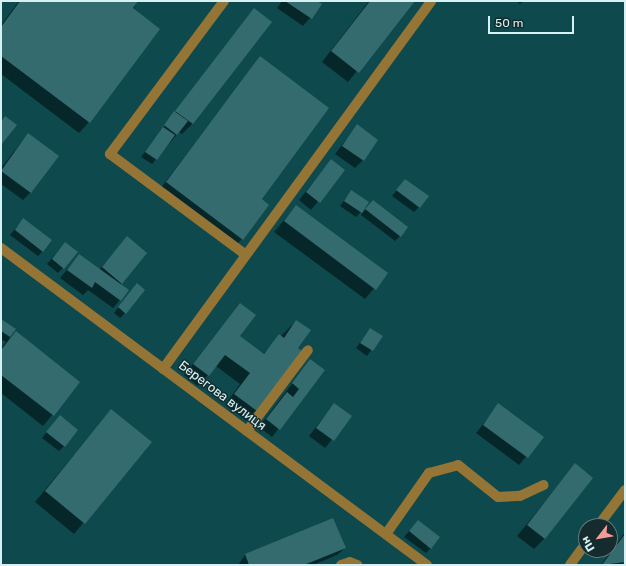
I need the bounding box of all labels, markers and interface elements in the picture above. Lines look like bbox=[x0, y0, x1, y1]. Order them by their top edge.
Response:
scale bar bbox=[490, 8, 576, 34]
text: 50 m bbox=[495, 16, 523, 30]
street label: Берегова вулиця bbox=[175, 358, 269, 434]
north arrow bbox=[578, 518, 618, 558]
text: Пн bbox=[579, 534, 598, 554]

